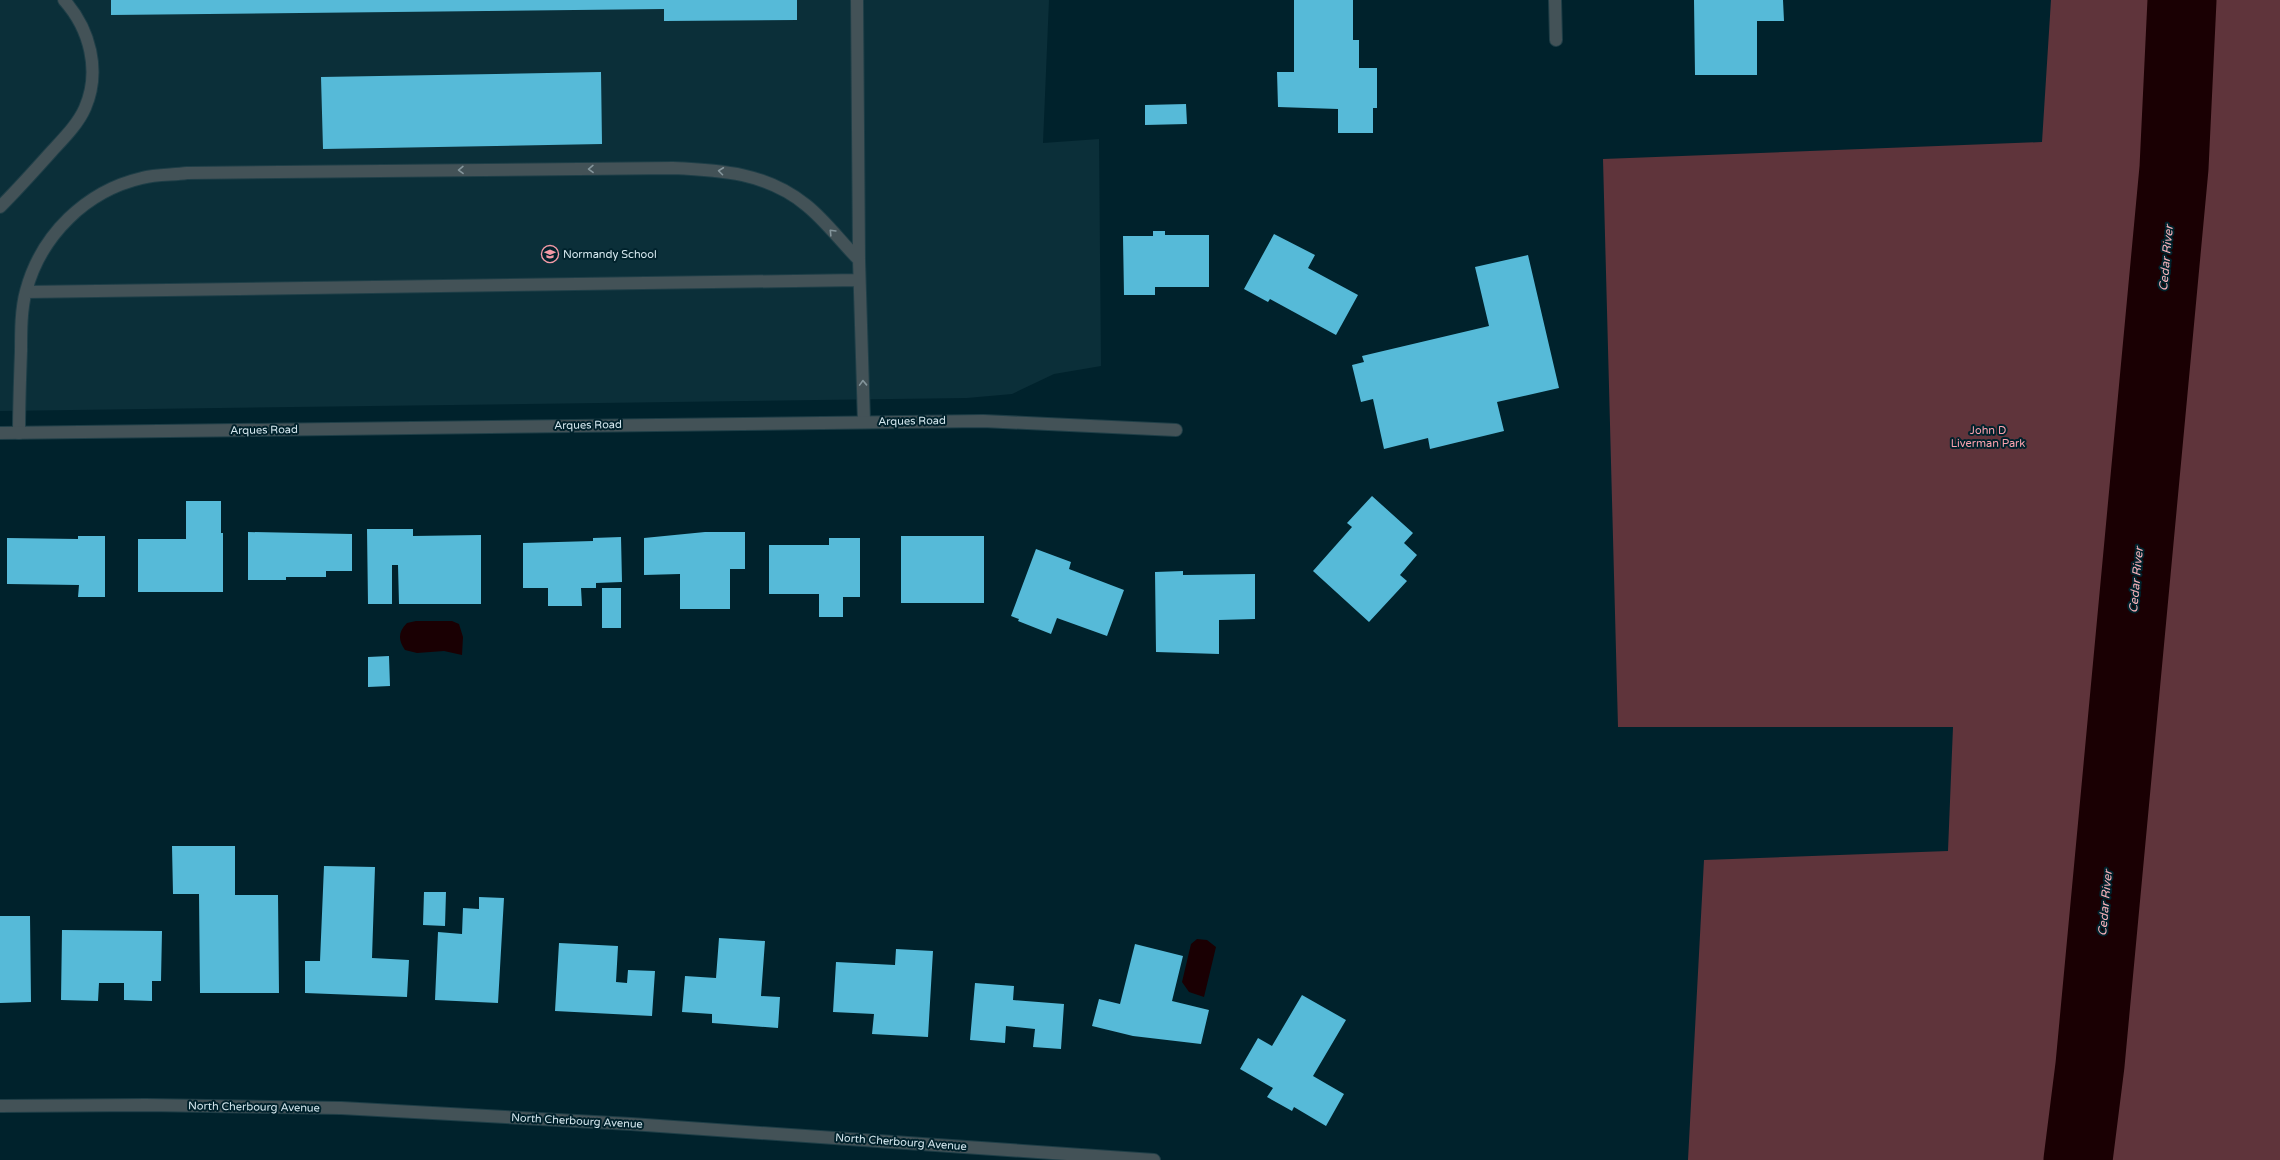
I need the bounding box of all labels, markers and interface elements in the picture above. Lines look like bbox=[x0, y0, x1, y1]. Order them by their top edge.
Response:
one-way arrow bbox=[588, 165, 594, 173]
one-way arrow bbox=[458, 166, 464, 174]
one-way arrow bbox=[718, 167, 724, 176]
water label: Cedar River bbox=[2156, 223, 2176, 292]
one-way arrow bbox=[829, 229, 837, 237]
school or university icon: Normandy School bbox=[540, 244, 560, 264]
place label: Normandy School bbox=[563, 248, 657, 261]
one-way arrow bbox=[859, 380, 867, 386]
street label: Arques Road bbox=[878, 414, 946, 428]
street label: Arques Road bbox=[554, 418, 622, 432]
street label: Arques Road bbox=[230, 423, 298, 437]
park label: John D Liverman Park bbox=[1951, 424, 2025, 450]
water label: Cedar River bbox=[2126, 545, 2146, 614]
water label: Cedar River bbox=[2095, 868, 2115, 937]
street label: North Cherbourg Avenue bbox=[188, 1099, 320, 1115]
street label: North Cherbourg Avenue bbox=[511, 1111, 643, 1131]
street label: North Cherbourg Avenue bbox=[835, 1131, 967, 1153]

